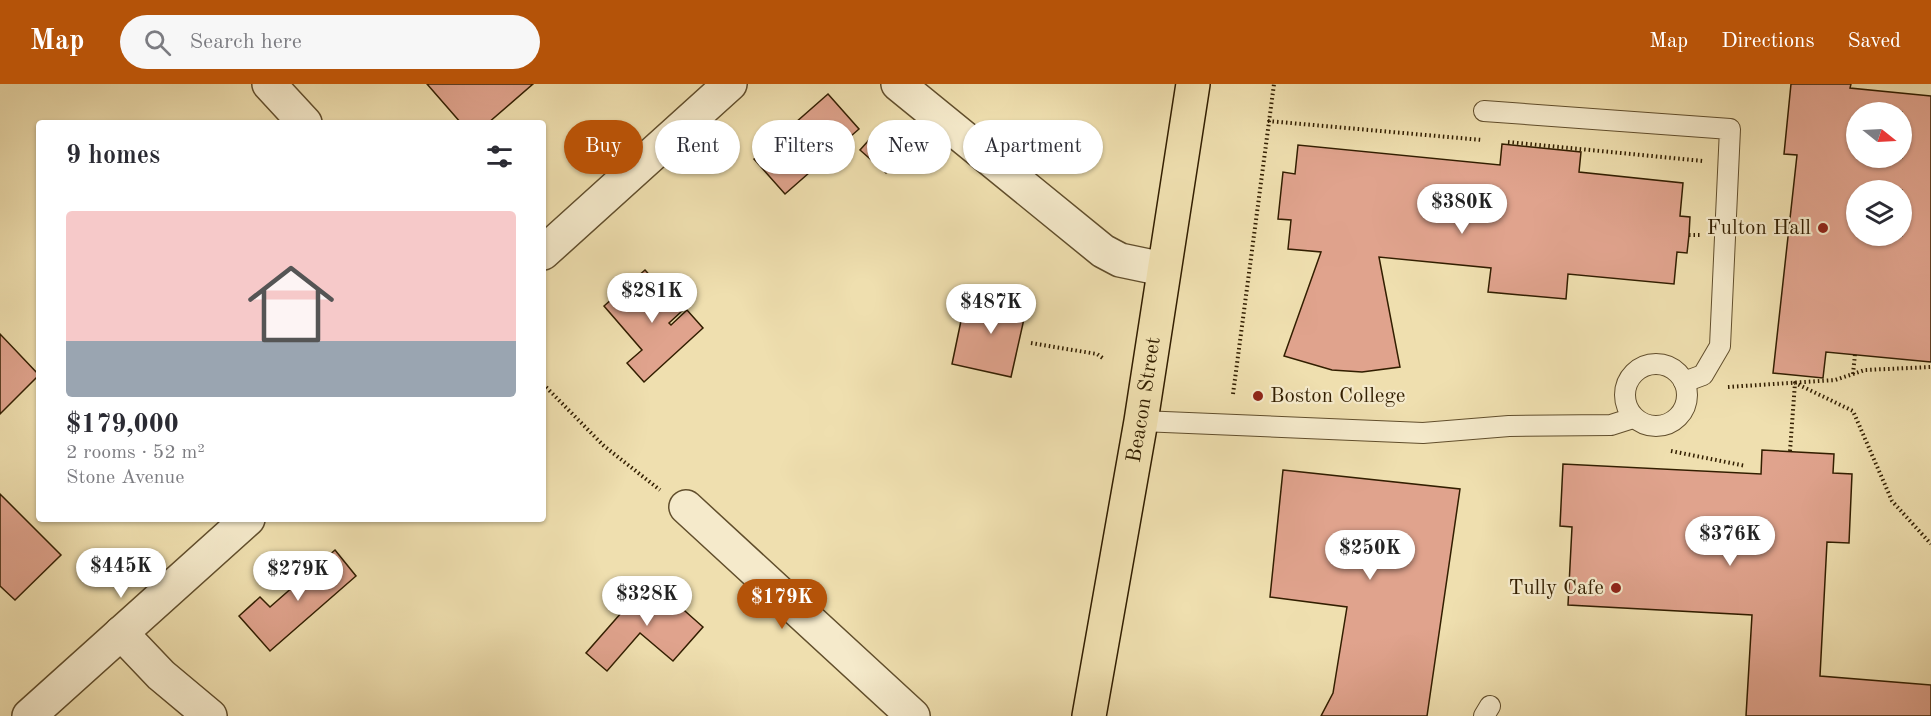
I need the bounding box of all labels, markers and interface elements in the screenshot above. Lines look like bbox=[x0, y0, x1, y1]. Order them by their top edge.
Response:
search box bbox=[120, 15, 540, 69]
icon: search bbox=[141, 26, 174, 59]
text: Map bbox=[30, 28, 84, 56]
text: Search here bbox=[189, 31, 302, 53]
text: Map bbox=[1649, 31, 1688, 52]
text: Directions bbox=[1721, 31, 1815, 52]
text: Saved bbox=[1848, 31, 1901, 52]
north arrow bbox=[1846, 102, 1912, 168]
map controls bbox=[1846, 102, 1912, 246]
chip: Buy bbox=[564, 120, 643, 174]
chip: Rent bbox=[655, 120, 740, 174]
chip: Filters bbox=[752, 120, 855, 174]
chip: New bbox=[867, 120, 951, 174]
chip: Apartment bbox=[963, 120, 1103, 174]
icon: filters bbox=[483, 140, 516, 173]
text: 9 homes bbox=[66, 143, 160, 169]
button: layers bbox=[1846, 180, 1912, 246]
pin: $380K bbox=[1420, 184, 1504, 235]
text: $380K bbox=[1431, 193, 1493, 213]
place label: Fulton Hall bbox=[1707, 218, 1811, 239]
marker: Fulton Hall bbox=[1816, 221, 1830, 235]
icon: home bbox=[237, 250, 345, 358]
pin: $281K bbox=[610, 273, 694, 324]
text: $281K bbox=[621, 282, 683, 302]
pin: $487K bbox=[949, 284, 1033, 335]
text: $487K bbox=[960, 293, 1022, 313]
street label: Beacon Street bbox=[1123, 335, 1164, 464]
place label: Boston College bbox=[1270, 386, 1406, 407]
marker: Boston College bbox=[1251, 389, 1265, 403]
text: $179,000 bbox=[66, 412, 179, 438]
text: 2 rooms · 52 m² bbox=[66, 443, 205, 463]
text: Stone Avenue bbox=[66, 468, 184, 488]
pin: $376K bbox=[1688, 516, 1772, 567]
text: $376K bbox=[1699, 525, 1761, 545]
pin: $250K bbox=[1328, 530, 1412, 581]
text: $250K bbox=[1339, 539, 1401, 559]
pin: $445K bbox=[79, 548, 163, 599]
pin: $279K bbox=[256, 551, 340, 602]
text: $445K bbox=[90, 557, 152, 577]
text: $279K bbox=[267, 560, 329, 580]
pin: $328K bbox=[605, 576, 689, 627]
place label: Tully Cafe bbox=[1508, 578, 1604, 599]
pin: $179K bbox=[740, 579, 824, 630]
marker: Tully Cafe bbox=[1609, 581, 1623, 595]
text: $328K bbox=[616, 585, 678, 605]
text: $179K bbox=[751, 588, 813, 608]

